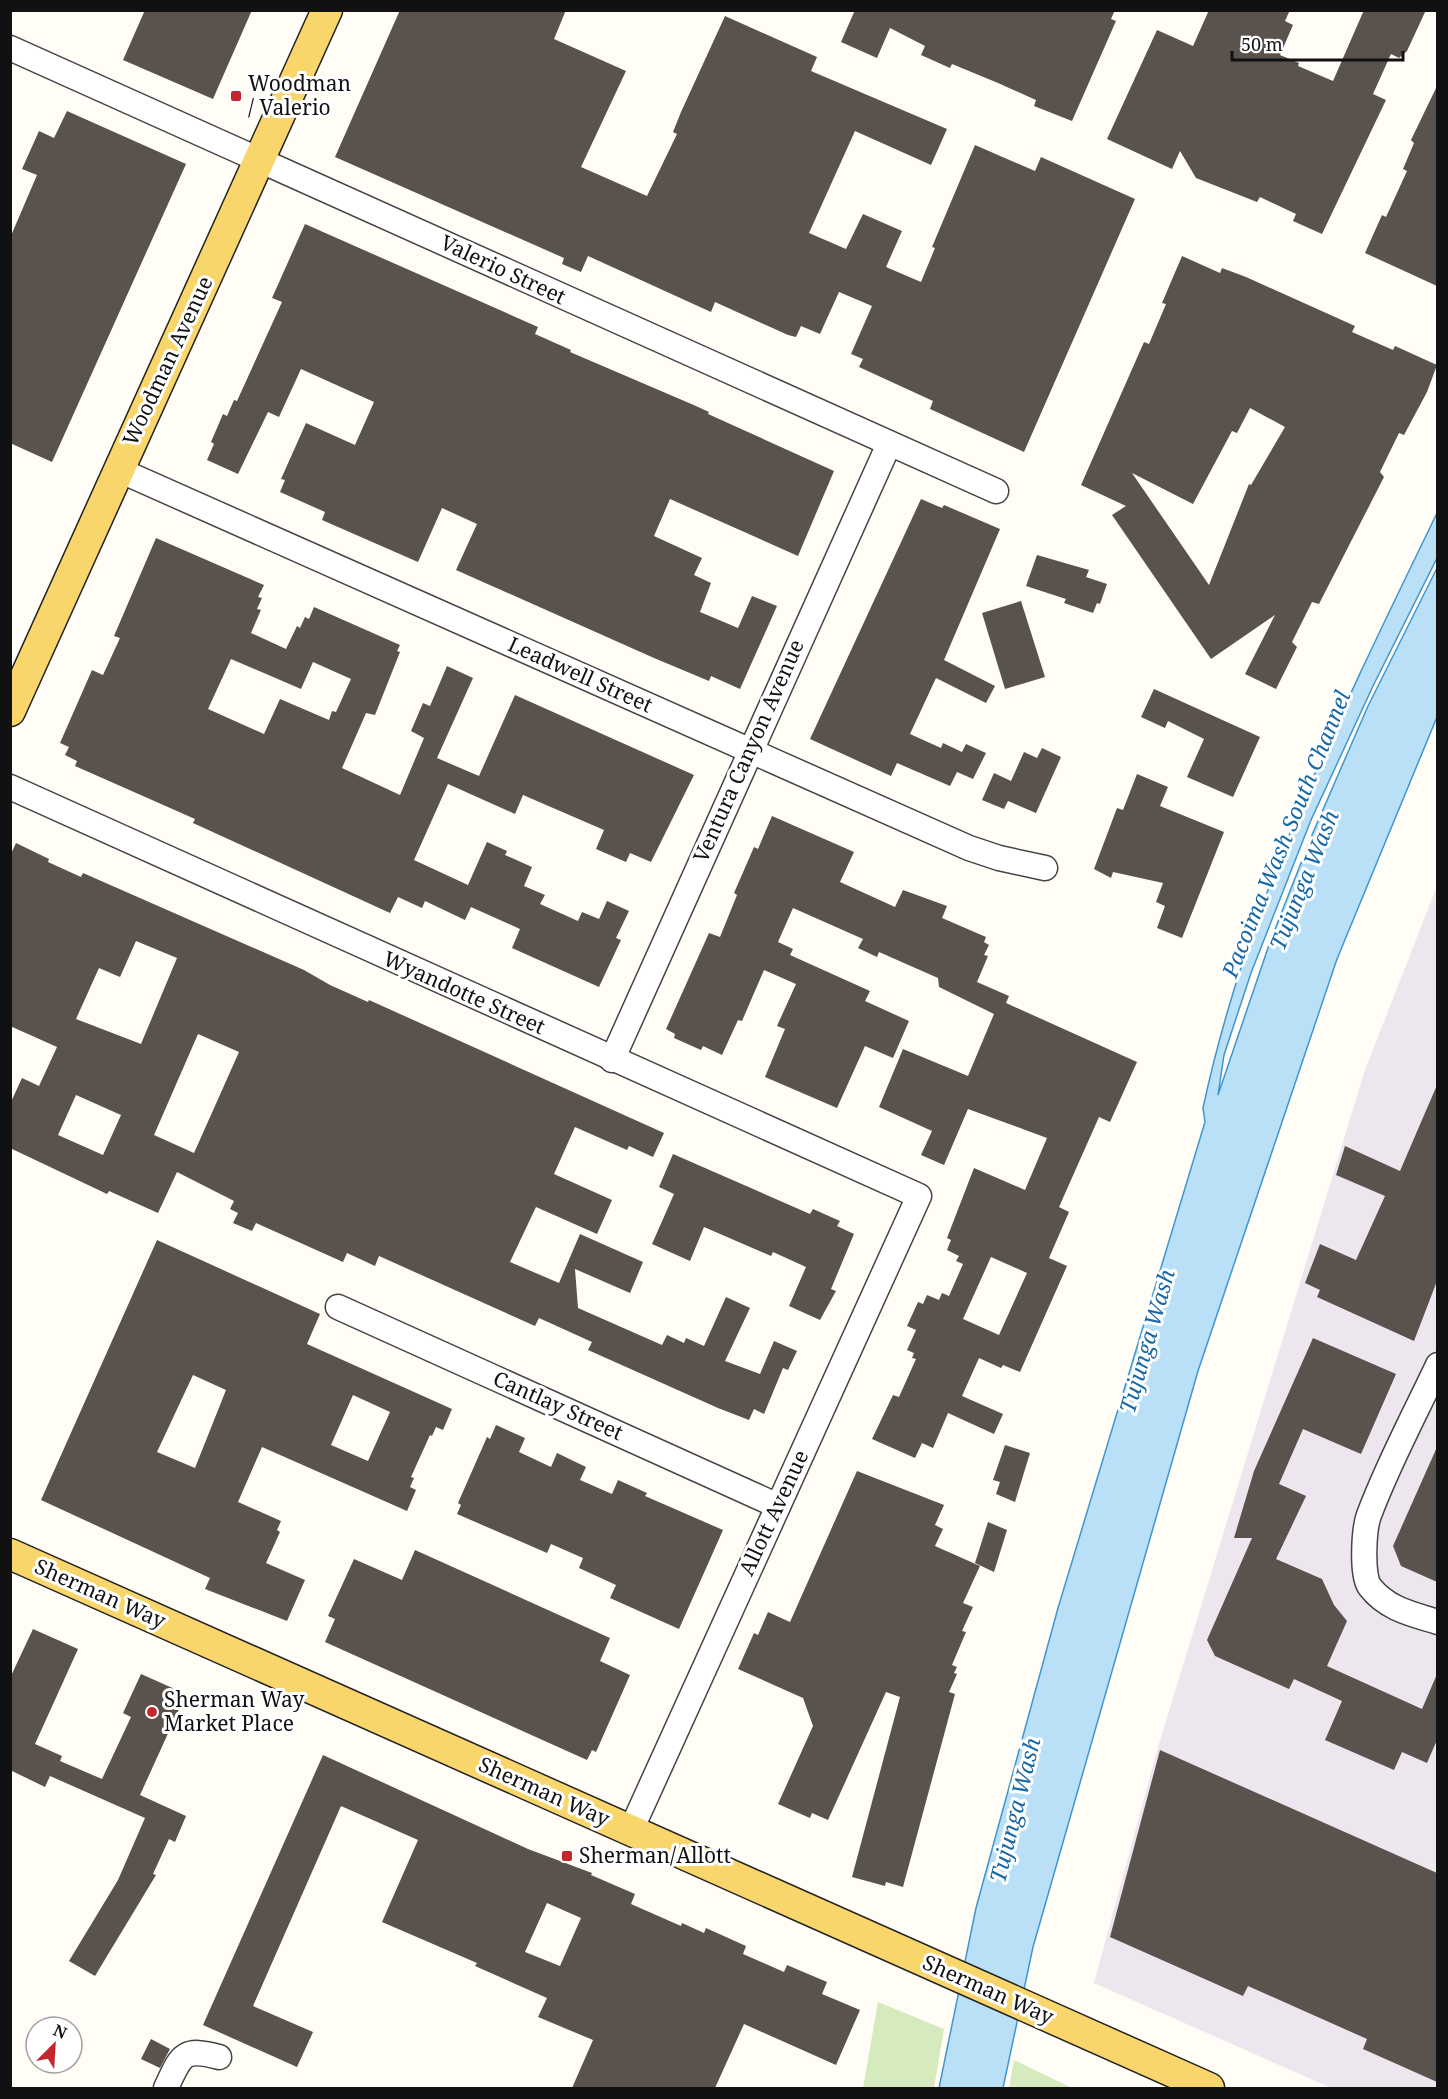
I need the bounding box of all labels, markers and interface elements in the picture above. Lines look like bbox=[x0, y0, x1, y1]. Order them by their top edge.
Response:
scale bar bbox=[1232, 24, 1403, 62]
text: 50 m bbox=[1241, 32, 1283, 56]
place label: Woodman / Valerio bbox=[248, 69, 351, 121]
marker: Woodman / Valerio bbox=[229, 89, 243, 103]
street label: Valerio Street bbox=[436, 228, 571, 310]
street label: Woodman Avenue bbox=[116, 271, 219, 450]
street label: Leadwell Street bbox=[504, 630, 657, 718]
street label: Ventura Canyon Avenue bbox=[686, 635, 810, 866]
water label: Pacoima Wash South Channel bbox=[1213, 686, 1357, 982]
water label: Tujunga Wash bbox=[1261, 805, 1345, 954]
street label: Wyandotte Street bbox=[379, 944, 550, 1040]
water label: Tujunga Wash bbox=[1111, 1265, 1181, 1416]
street label: Cantlay Street bbox=[489, 1364, 628, 1446]
street label: Allott Avenue bbox=[732, 1445, 814, 1580]
street label: Sherman Way bbox=[31, 1552, 170, 1634]
place label: Sherman Way Market Place bbox=[164, 1685, 304, 1737]
marker: Sherman Way Market Place bbox=[145, 1705, 159, 1719]
water label: Tujunga Wash bbox=[982, 1734, 1047, 1885]
street label: Sherman Way bbox=[475, 1750, 614, 1832]
place label: Sherman/Allott bbox=[579, 1841, 731, 1869]
marker: Sherman/Allott bbox=[560, 1849, 574, 1863]
street label: Sherman Way bbox=[919, 1948, 1058, 2030]
north arrow bbox=[24, 2015, 84, 2075]
text: N bbox=[50, 2019, 71, 2044]

